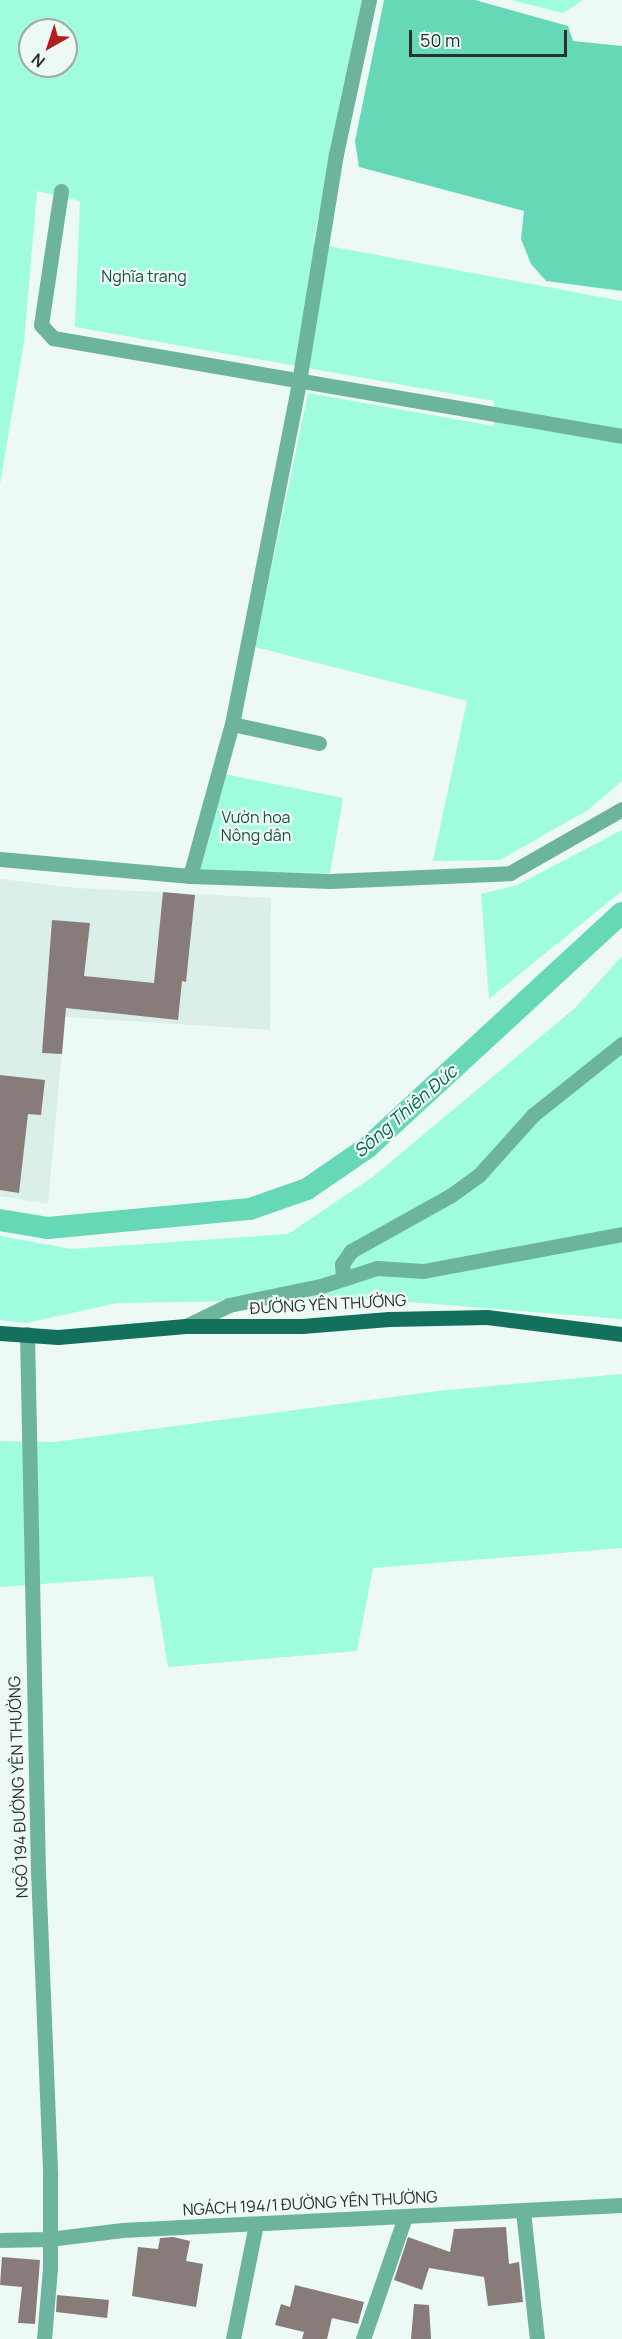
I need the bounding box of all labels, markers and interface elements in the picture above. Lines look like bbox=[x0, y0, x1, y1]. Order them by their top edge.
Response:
north arrow bbox=[18, 18, 78, 78]
scale bar bbox=[412, 18, 570, 56]
text: 50 m bbox=[420, 28, 460, 52]
text: N bbox=[27, 48, 49, 73]
park label: Nghĩa trang bbox=[101, 266, 187, 286]
park label: Vườn hoa Nông dân bbox=[221, 807, 291, 845]
water label: Sông Thiên Đức bbox=[349, 1060, 461, 1162]
street label: ĐƯỜNG YÊN THƯỜNG bbox=[249, 1290, 407, 1318]
street label: NGÕ 194 ĐƯỜNG YÊN THƯỜNG bbox=[5, 1676, 31, 1898]
street label: NGÁCH 194/1 ĐƯỜNG YÊN THƯỜNG bbox=[182, 2187, 438, 2219]

